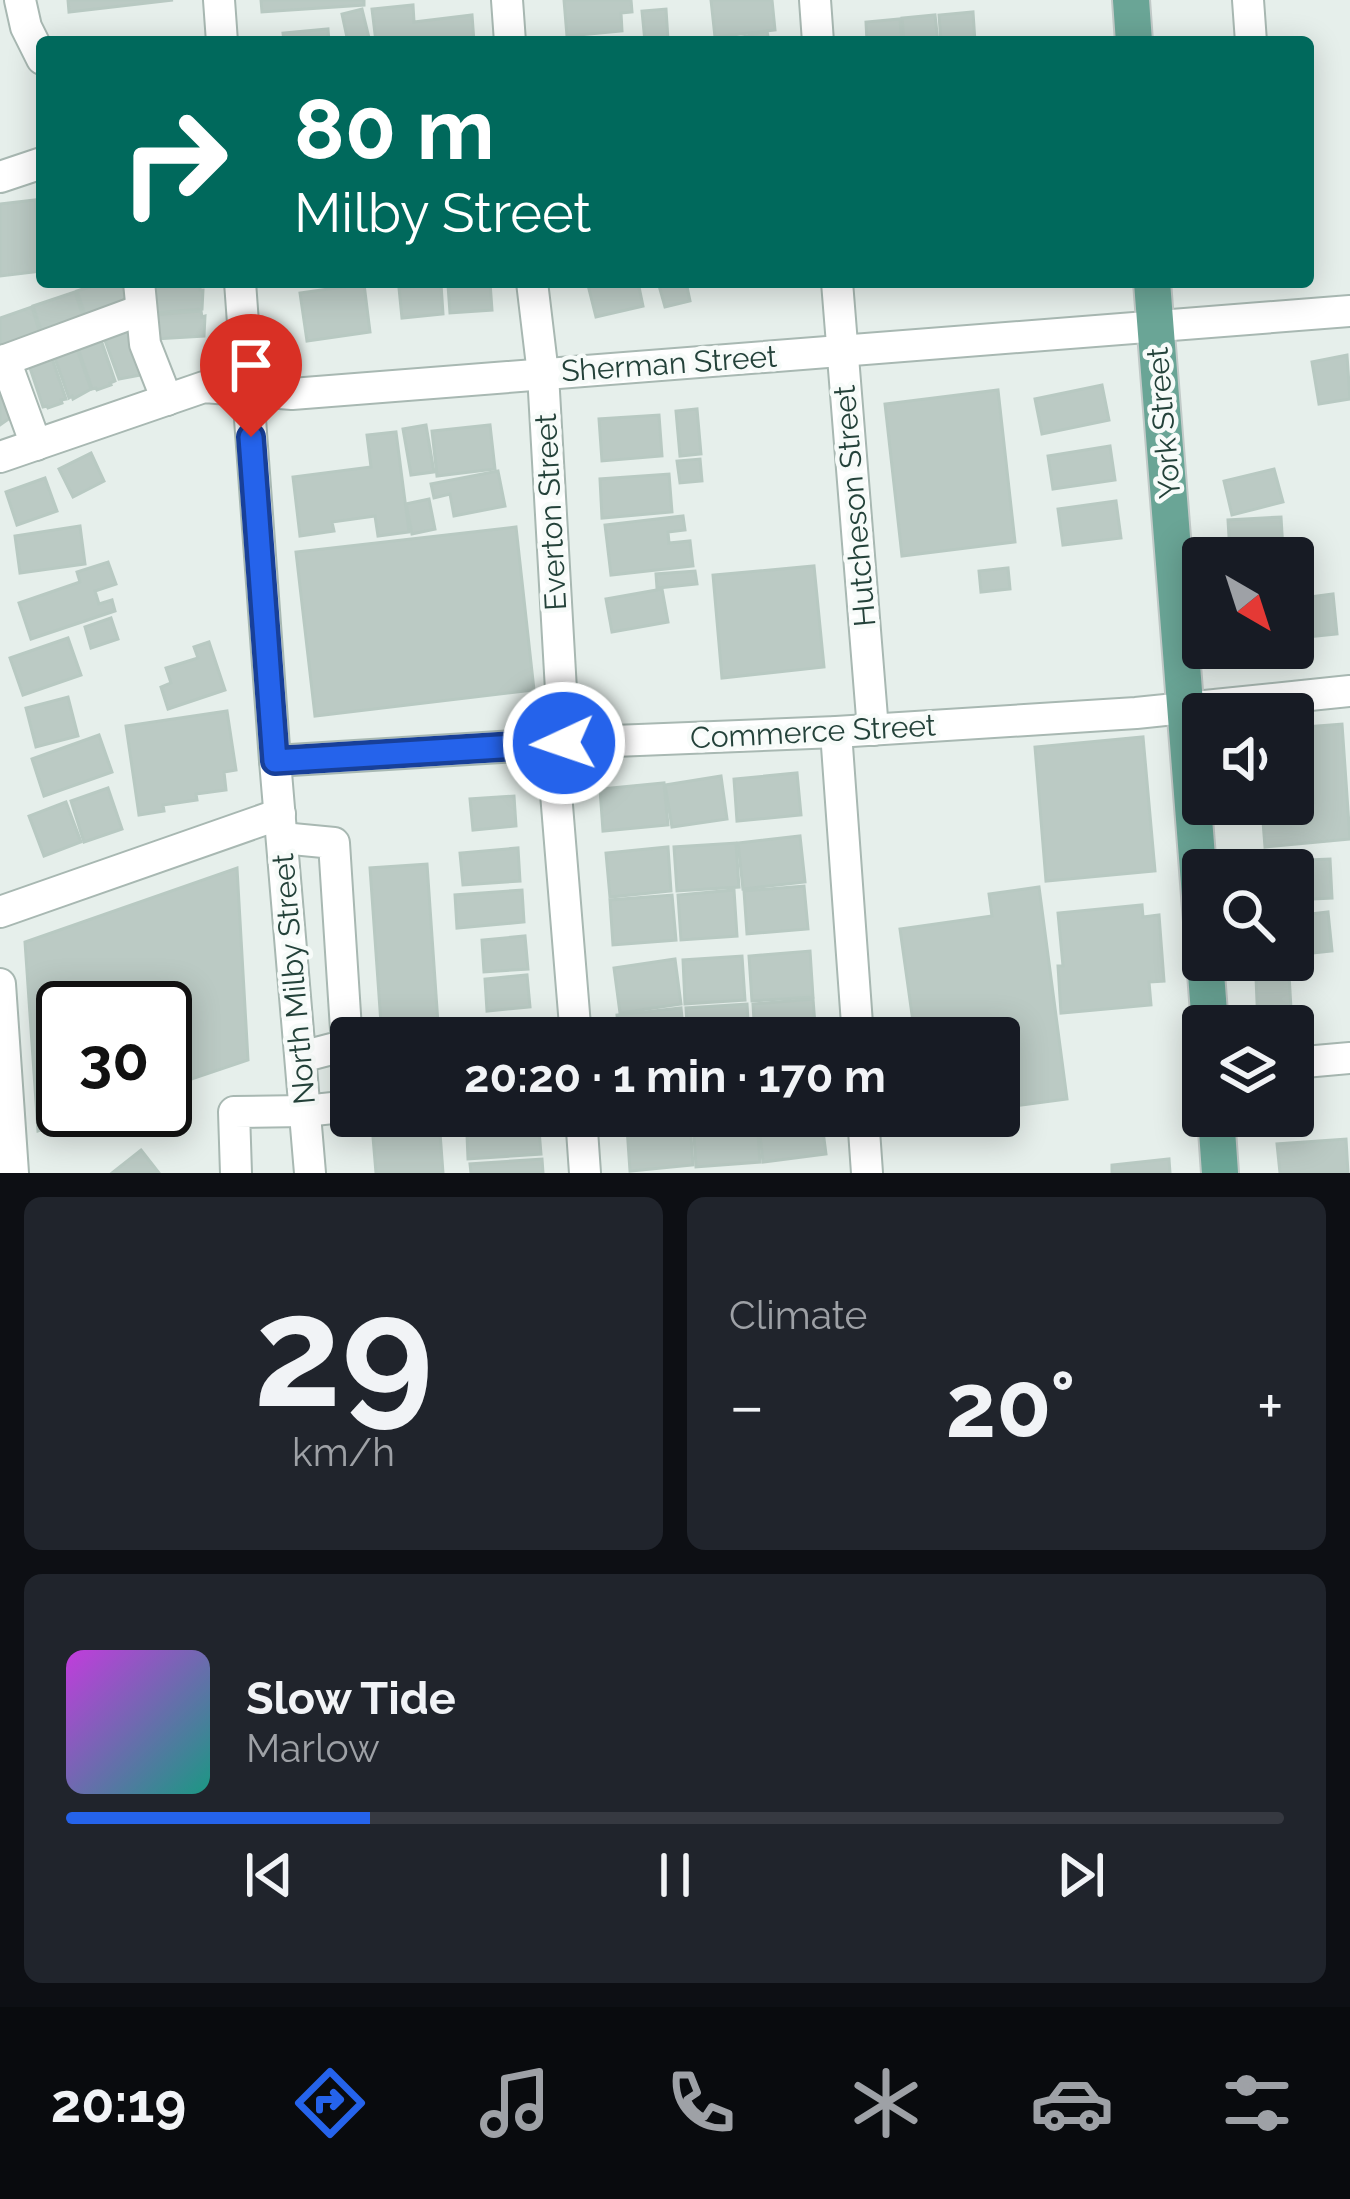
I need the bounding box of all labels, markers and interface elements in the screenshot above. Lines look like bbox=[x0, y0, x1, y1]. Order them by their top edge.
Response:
text: 80 m bbox=[294, 80, 495, 179]
icon: right bbox=[96, 84, 252, 240]
text: Milby Street bbox=[294, 181, 591, 245]
pin bbox=[200, 314, 302, 437]
icon: arrive bbox=[218, 332, 284, 398]
street label: Sherman Street bbox=[560, 339, 778, 388]
street label: York Street bbox=[1139, 346, 1188, 500]
street label: Hutcheson Street bbox=[827, 384, 882, 628]
street label: Everton Street bbox=[528, 413, 573, 611]
north arrow bbox=[1182, 537, 1314, 669]
map controls bbox=[1182, 537, 1314, 1137]
position arrow bbox=[501, 680, 627, 806]
button: sound bbox=[1182, 693, 1314, 825]
street label: Commerce Street bbox=[689, 708, 937, 755]
button: search bbox=[1182, 849, 1314, 981]
street label: North Milby Street bbox=[265, 852, 322, 1106]
speed limit sign: 30 bbox=[36, 981, 192, 1137]
button: layers bbox=[1182, 1005, 1314, 1137]
text: 20:20 · 1 min · 170 m bbox=[464, 1050, 886, 1103]
text: 29 bbox=[254, 1259, 433, 1443]
text: Climate bbox=[729, 1292, 867, 1338]
text: 20° bbox=[945, 1352, 1076, 1458]
text: − bbox=[729, 1367, 765, 1444]
text: + bbox=[1257, 1367, 1284, 1444]
text: km/h bbox=[292, 1429, 395, 1475]
text: Slow Tide bbox=[246, 1672, 456, 1725]
text: Marlow bbox=[246, 1725, 380, 1771]
icon: previous bbox=[236, 1842, 302, 1908]
icon: pause bbox=[642, 1842, 708, 1908]
icon: next bbox=[1048, 1842, 1114, 1908]
icon: directions bbox=[288, 2061, 372, 2145]
icon: music bbox=[473, 2061, 557, 2145]
icon: phone bbox=[659, 2061, 743, 2145]
icon: climate bbox=[844, 2061, 928, 2145]
icon: car bbox=[1030, 2061, 1114, 2145]
icon: filters bbox=[1215, 2061, 1299, 2145]
text: 20:19 bbox=[51, 2071, 186, 2135]

